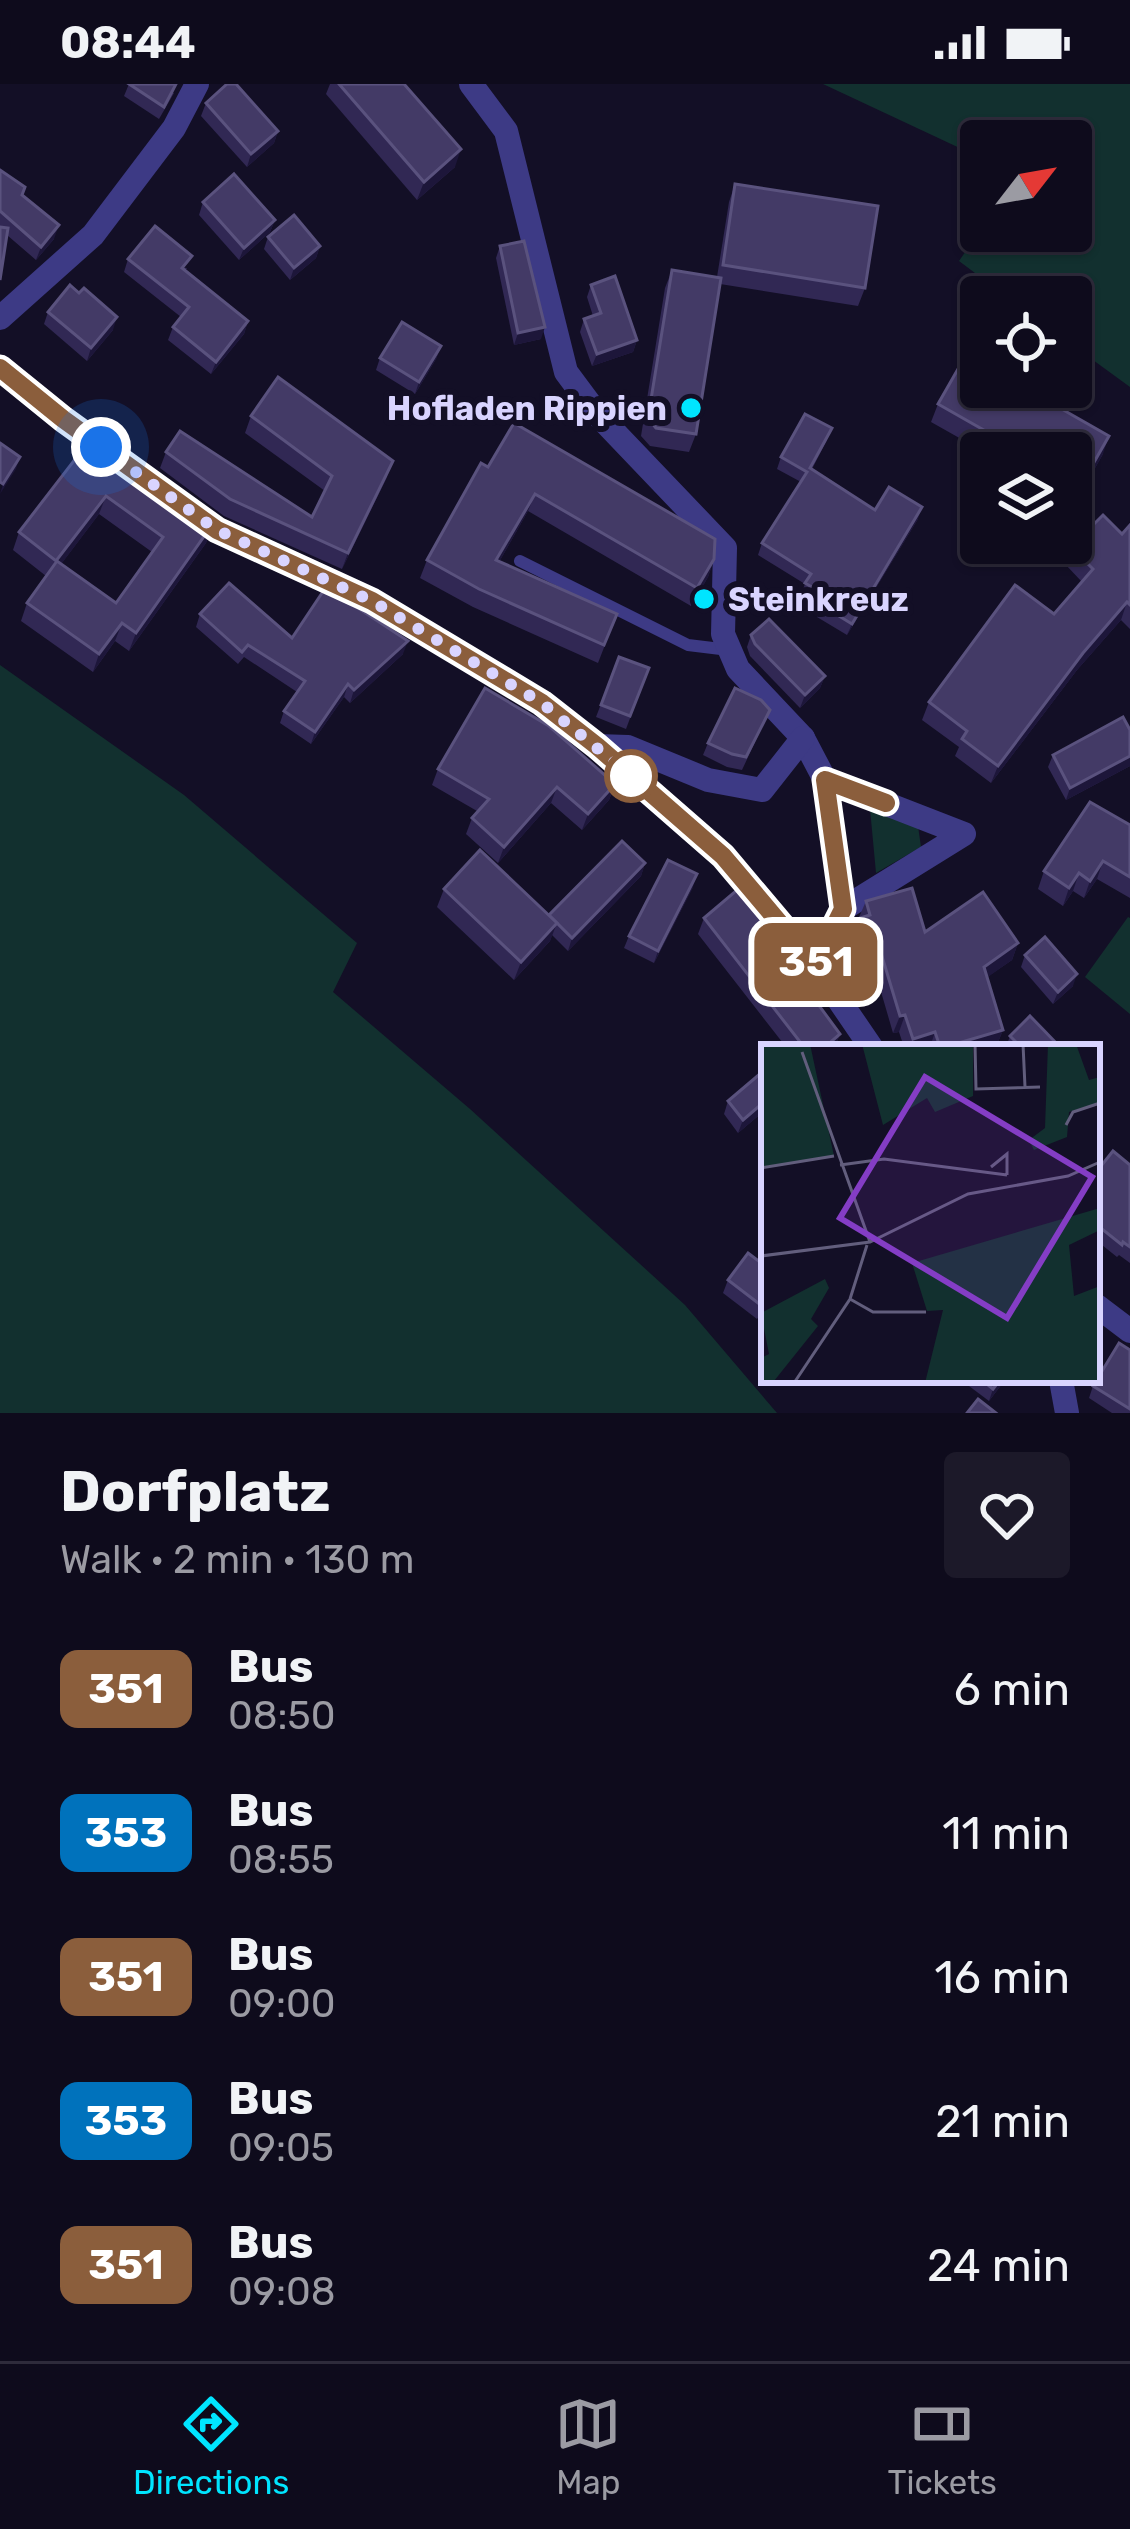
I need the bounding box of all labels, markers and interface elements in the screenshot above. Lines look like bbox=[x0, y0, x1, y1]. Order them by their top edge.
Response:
text: 08:44 bbox=[60, 16, 196, 69]
north arrow bbox=[960, 120, 1092, 252]
map controls bbox=[960, 120, 1092, 564]
button: locate bbox=[960, 276, 1092, 408]
place label: Hofladen Rippien bbox=[387, 389, 667, 428]
marker: Hofladen Rippien bbox=[678, 395, 704, 421]
your location bbox=[71, 417, 131, 477]
button: layers bbox=[960, 432, 1092, 564]
place label: Steinkreuz bbox=[728, 580, 909, 619]
marker: Steinkreuz bbox=[691, 586, 717, 612]
unlabelled marker bbox=[606, 751, 656, 801]
line badge: 351 bbox=[747, 923, 885, 1001]
text: 351 bbox=[778, 937, 854, 987]
inset map bbox=[761, 1044, 1100, 1383]
button: heart bbox=[944, 1452, 1070, 1578]
text: Dorfplatz bbox=[60, 1458, 331, 1525]
text: Walk · 2 min · 130 m bbox=[60, 1537, 414, 1583]
text: Bus bbox=[228, 1640, 313, 1693]
text: 6 min bbox=[954, 1663, 1070, 1716]
text: 351 bbox=[88, 1664, 164, 1714]
text: 08:50 bbox=[228, 1693, 335, 1739]
text: Bus bbox=[228, 1784, 313, 1837]
text: 11 min bbox=[942, 1807, 1070, 1860]
text: 353 bbox=[85, 1808, 167, 1858]
text: 08:55 bbox=[228, 1837, 334, 1883]
text: Bus bbox=[228, 1928, 313, 1981]
text: 16 min bbox=[934, 1951, 1070, 2004]
text: 351 bbox=[88, 1952, 164, 2002]
text: 09:00 bbox=[228, 1981, 335, 2027]
text: Bus bbox=[228, 2072, 313, 2125]
text: 21 min bbox=[935, 2095, 1070, 2148]
text: 353 bbox=[85, 2096, 167, 2146]
text: 09:05 bbox=[228, 2125, 334, 2171]
text: Bus bbox=[228, 2216, 313, 2269]
text: 24 min bbox=[927, 2239, 1070, 2292]
text: 351 bbox=[88, 2240, 164, 2290]
text: 09:08 bbox=[228, 2269, 335, 2315]
tab: Directions bbox=[133, 2391, 289, 2502]
tab: Map bbox=[555, 2391, 621, 2502]
tab: Tickets bbox=[887, 2391, 997, 2502]

